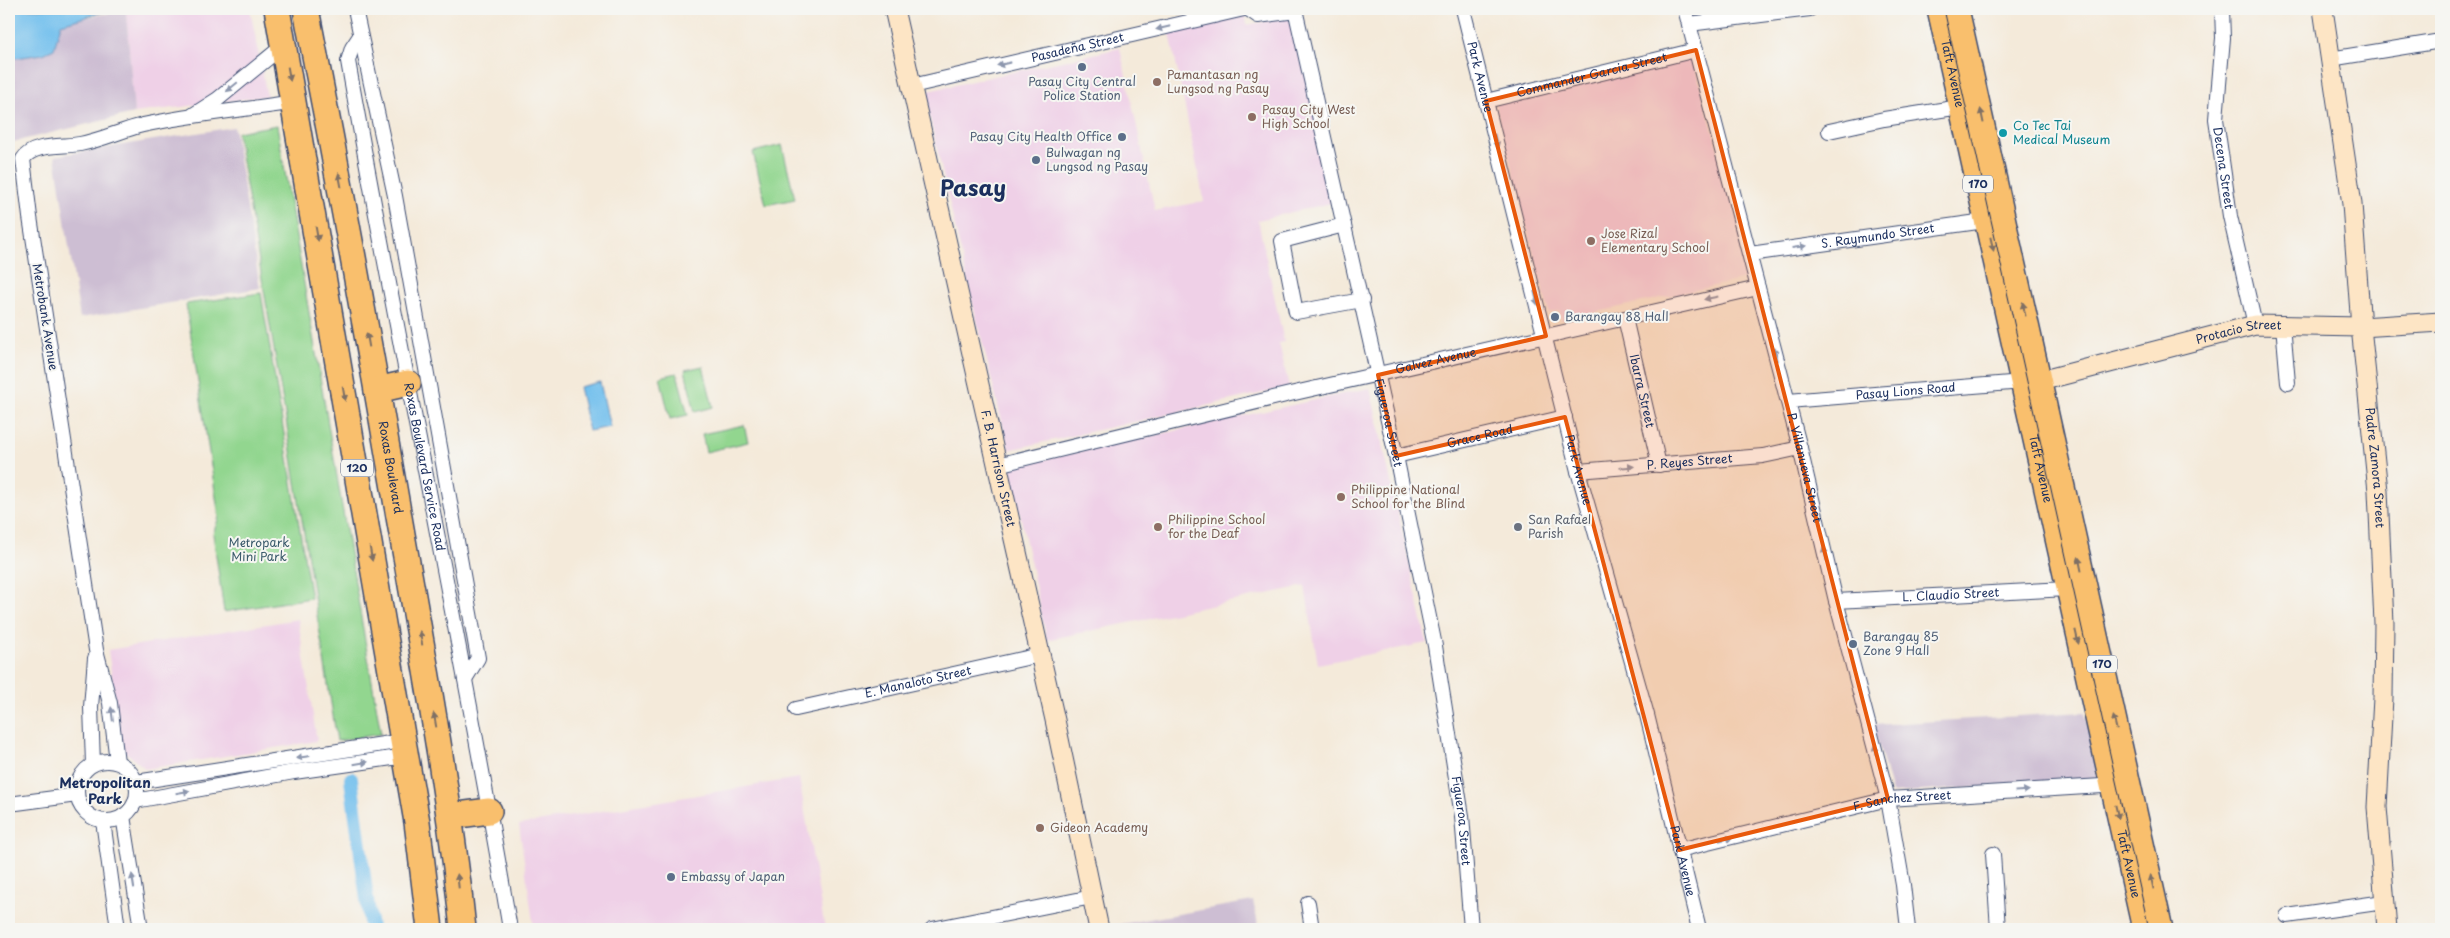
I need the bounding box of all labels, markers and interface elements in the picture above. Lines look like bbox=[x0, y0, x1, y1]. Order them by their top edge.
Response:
one-way arrow bbox=[1155, 24, 1170, 32]
street label: Pasadeña Street bbox=[1029, 27, 1125, 66]
street label: Taft Avenue bbox=[1937, 37, 1970, 109]
street label: Park Avenue bbox=[1463, 39, 1498, 114]
street label: Commander Garcia Street bbox=[1515, 47, 1669, 101]
one-way arrow bbox=[997, 60, 1012, 68]
marker: Pasay City Central Police Station bbox=[1076, 61, 1088, 73]
place label: Pamantasan ng Lungsod ng Pasay bbox=[1167, 65, 1269, 97]
one-way arrow bbox=[286, 66, 294, 82]
place label: Pasay City Central Police Station bbox=[1028, 72, 1136, 104]
marker: Pamantasan ng Lungsod ng Pasay bbox=[1151, 76, 1163, 88]
one-way arrow bbox=[226, 81, 239, 92]
place label: Pasay City West High School bbox=[1262, 100, 1356, 132]
one-way arrow bbox=[1977, 108, 1985, 124]
marker: Pasay City West High School bbox=[1246, 111, 1258, 123]
place label: Co Tec Tai Medical Museum bbox=[2013, 116, 2110, 148]
street label: Decena Street bbox=[2209, 126, 2239, 210]
place label: Pasay City Health Office bbox=[970, 127, 1112, 145]
marker: Co Tec Tai Medical Museum bbox=[1997, 127, 2009, 139]
marker: Pasay City Health Office bbox=[1116, 131, 1128, 143]
one-way arrow bbox=[1492, 133, 1500, 148]
place label: Bulwagan ng Lungsod ng Pasay bbox=[1046, 143, 1148, 175]
marker: Bulwagan ng Lungsod ng Pasay bbox=[1030, 154, 1042, 166]
district label: Pasay bbox=[940, 170, 1006, 203]
one-way arrow bbox=[336, 173, 344, 188]
road number: 170 bbox=[1963, 175, 1993, 192]
street label: S. Raymundo Street bbox=[1820, 218, 1935, 252]
place label: Jose Rizal Elementary School bbox=[1601, 224, 1709, 256]
one-way arrow bbox=[313, 226, 321, 242]
marker: Jose Rizal Elementary School bbox=[1585, 235, 1597, 247]
one-way arrow bbox=[1988, 236, 1996, 252]
one-way arrow bbox=[1791, 243, 1807, 251]
street label: Metrobank Avenue bbox=[29, 262, 63, 372]
one-way arrow bbox=[1532, 291, 1540, 306]
one-way arrow bbox=[1703, 294, 1718, 302]
one-way arrow bbox=[2020, 302, 2028, 317]
place label: Barangay 88 Hall bbox=[1565, 307, 1668, 325]
marker: Barangay 88 Hall bbox=[1549, 311, 1561, 323]
street label: Protacio Street bbox=[2193, 315, 2282, 348]
one-way arrow bbox=[364, 332, 372, 348]
street label: Galvez Avenue bbox=[1393, 342, 1478, 378]
one-way arrow bbox=[1772, 347, 1780, 362]
street label: Ibarra Street bbox=[1626, 352, 1660, 430]
street label: Figueroa Street bbox=[1371, 376, 1408, 468]
street label: Pasay Lions Road bbox=[1855, 377, 1956, 404]
street label: Roxas Boulevard Service Road bbox=[400, 381, 450, 552]
one-way arrow bbox=[341, 387, 349, 403]
street label: Padre Zamora Street bbox=[2361, 407, 2390, 528]
street label: F. B. Harrison Street bbox=[977, 408, 1021, 528]
street label: P. Villanueva Street bbox=[1783, 411, 1827, 524]
street label: Roxas Boulevard bbox=[375, 419, 408, 515]
street label: Grace Road bbox=[1445, 419, 1514, 452]
street label: Park Avenue bbox=[1561, 432, 1597, 507]
street label: Taft Avenue bbox=[2025, 433, 2058, 505]
street label: P. Reyes Street bbox=[1646, 448, 1733, 473]
road number: 120 bbox=[341, 459, 373, 476]
one-way arrow bbox=[1619, 463, 1635, 471]
place label: Philippine National School for the Blind bbox=[1351, 480, 1466, 512]
marker: Philippine National School for the Blind bbox=[1335, 491, 1347, 503]
place label: Philippine School for the Deaf bbox=[1168, 510, 1266, 542]
place label: San Rafael Parish bbox=[1528, 510, 1591, 542]
marker: Philippine School for the Deaf bbox=[1152, 521, 1164, 533]
marker: San Rafael Parish bbox=[1512, 521, 1524, 533]
park label: Metropark Mini Park bbox=[228, 533, 290, 565]
one-way arrow bbox=[1821, 546, 1829, 561]
one-way arrow bbox=[368, 547, 376, 563]
one-way arrow bbox=[2076, 556, 2084, 572]
street label: L. Claudio Street bbox=[1902, 583, 2000, 606]
place label: Barangay 85 Zone 9 Hall bbox=[1863, 627, 1939, 659]
one-way arrow bbox=[2074, 629, 2082, 645]
one-way arrow bbox=[416, 630, 424, 646]
marker: Barangay 85 Zone 9 Hall bbox=[1847, 638, 1859, 650]
road number: 170 bbox=[2087, 656, 2117, 672]
street label: E. Manaloto Street bbox=[863, 660, 973, 702]
one-way arrow bbox=[108, 706, 116, 722]
one-way arrow bbox=[430, 712, 438, 728]
one-way arrow bbox=[2111, 716, 2119, 731]
one-way arrow bbox=[1871, 745, 1879, 760]
one-way arrow bbox=[295, 753, 311, 761]
one-way arrow bbox=[353, 759, 369, 767]
district label: Metropolitan Park bbox=[59, 772, 151, 809]
street label: Figueroa Street bbox=[1448, 774, 1476, 866]
street label: F. Sanchez Street bbox=[1851, 785, 1952, 815]
one-way arrow bbox=[176, 787, 192, 795]
one-way arrow bbox=[2014, 787, 2030, 795]
one-way arrow bbox=[2113, 805, 2121, 820]
place label: Gideon Academy bbox=[1050, 818, 1148, 836]
marker: Gideon Academy bbox=[1034, 822, 1046, 834]
street label: Park Avenue bbox=[1666, 824, 1701, 899]
street label: Taft Avenue bbox=[2113, 828, 2146, 900]
one-way arrow bbox=[1719, 835, 1734, 843]
place label: Embassy of Japan bbox=[681, 867, 785, 885]
marker: Embassy of Japan bbox=[665, 871, 677, 883]
one-way arrow bbox=[454, 872, 462, 888]
one-way arrow bbox=[129, 873, 137, 889]
one-way arrow bbox=[2147, 873, 2155, 889]

